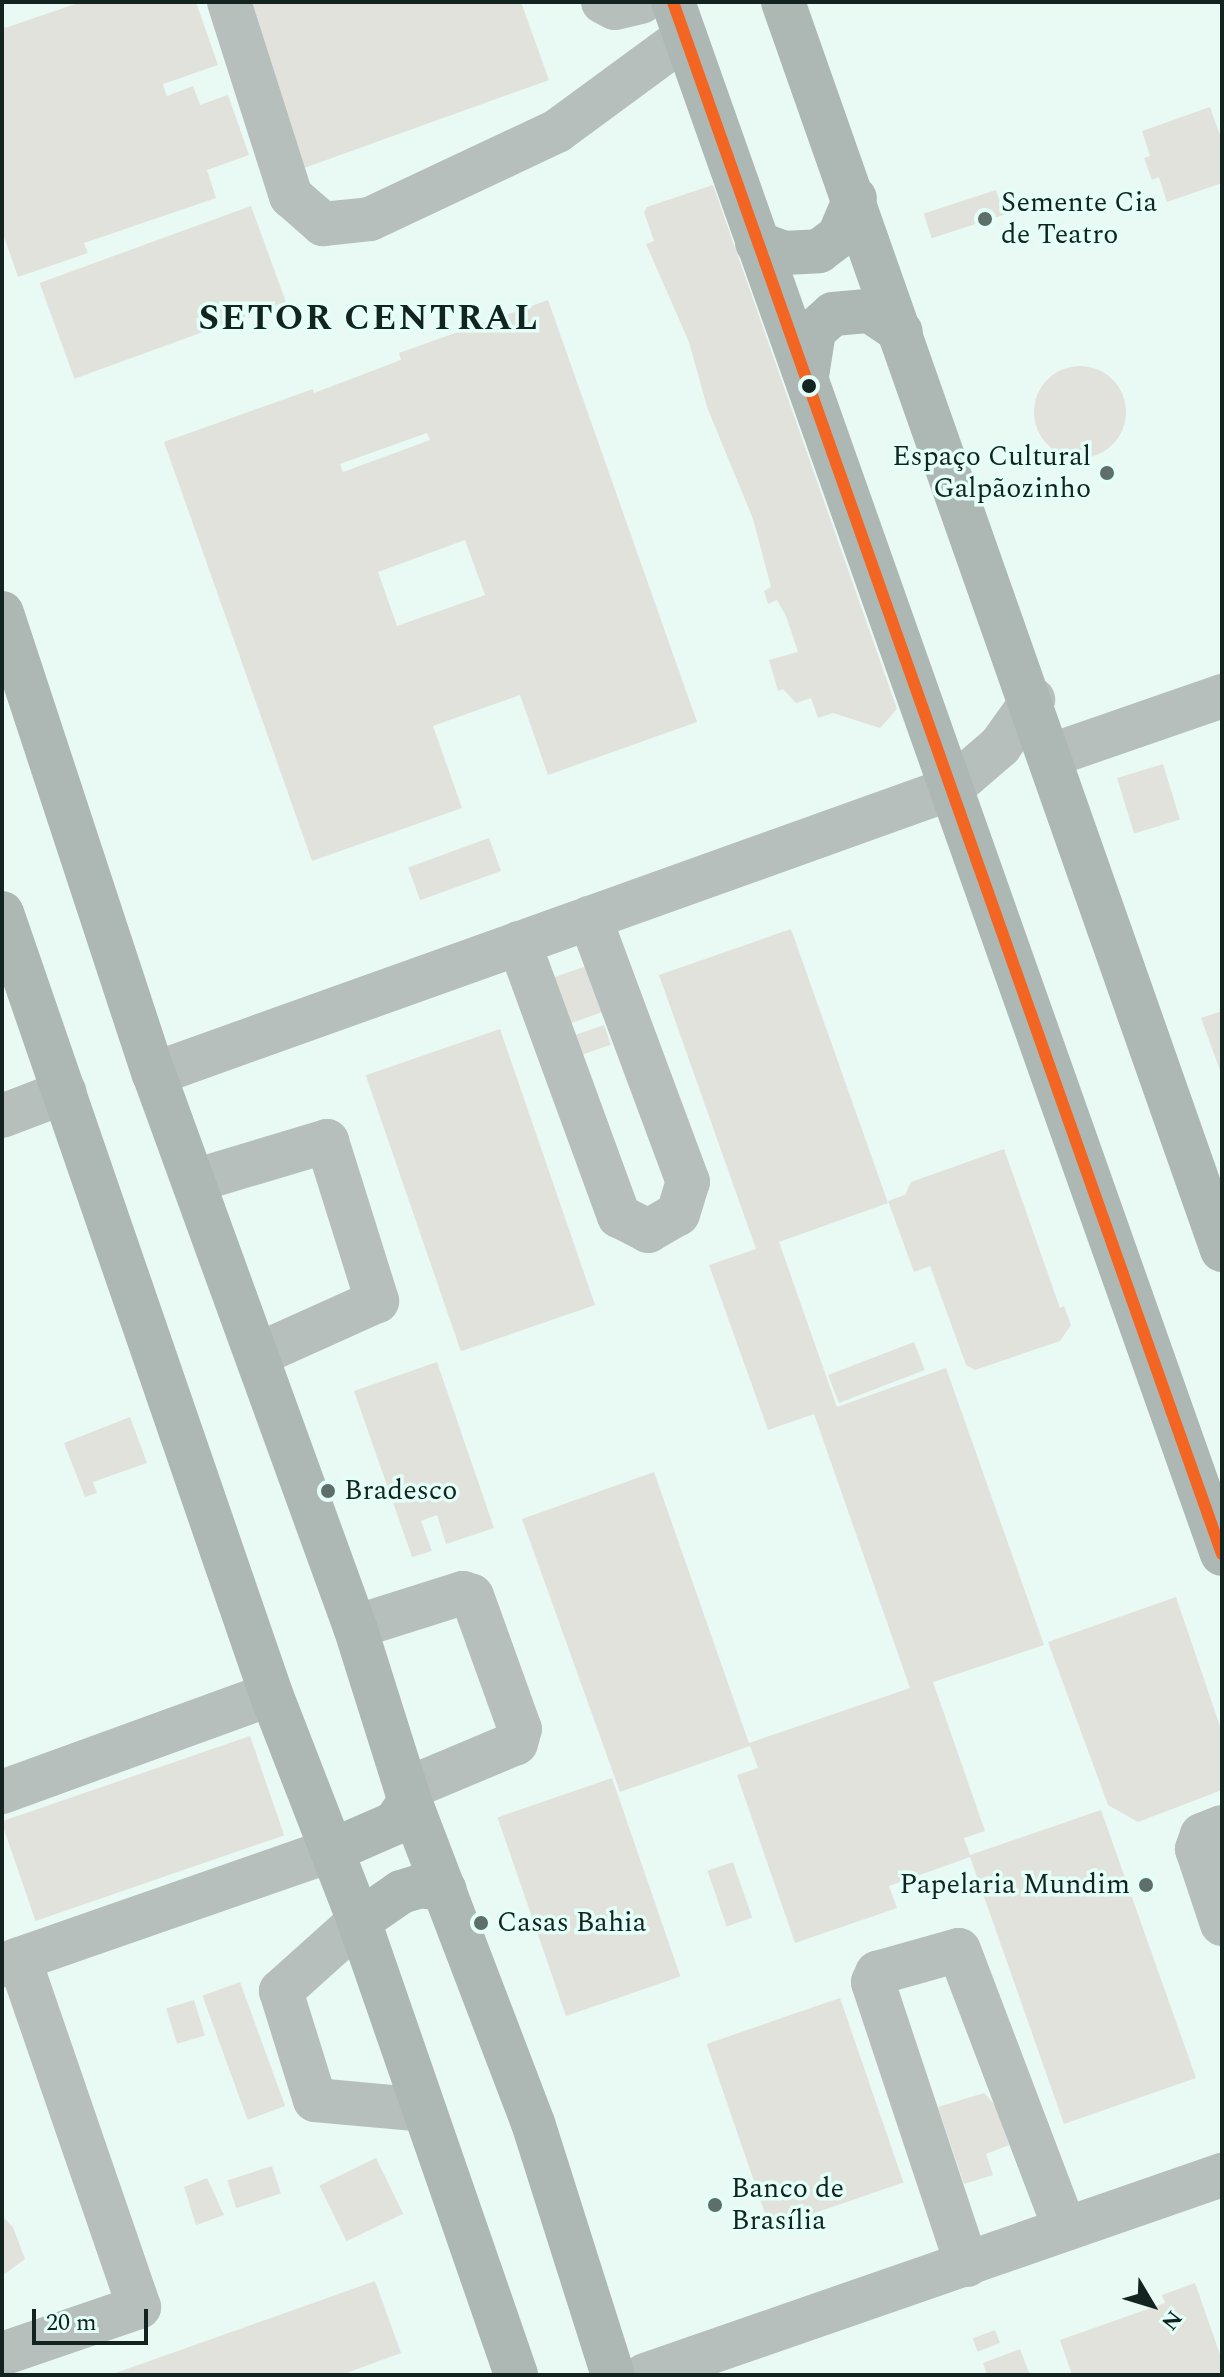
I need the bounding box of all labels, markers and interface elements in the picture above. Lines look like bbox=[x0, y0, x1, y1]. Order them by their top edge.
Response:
place label: Semente Cia de Teatro bbox=[1001, 186, 1157, 252]
marker: Semente Cia de Teatro bbox=[976, 210, 994, 228]
district label: SETOR CENTRAL bbox=[198, 297, 540, 341]
unlabelled marker bbox=[801, 378, 817, 394]
place label: Espaço Cultural Galpãozinho bbox=[892, 440, 1091, 506]
marker: Espaço Cultural Galpãozinho bbox=[1098, 464, 1116, 482]
place label: Bradesco bbox=[344, 1474, 457, 1508]
marker: Bradesco bbox=[319, 1482, 337, 1500]
place label: Papelaria Mundim bbox=[900, 1868, 1130, 1902]
marker: Papelaria Mundim bbox=[1137, 1876, 1155, 1894]
place label: Casas Bahia bbox=[497, 1906, 646, 1940]
marker: Casas Bahia bbox=[472, 1914, 490, 1932]
place label: Banco de Brasília bbox=[731, 2172, 844, 2238]
marker: Banco de Brasília bbox=[706, 2196, 724, 2214]
north arrow bbox=[1112, 2265, 1192, 2345]
scale bar bbox=[36, 2293, 152, 2343]
text: N bbox=[1153, 2303, 1190, 2337]
text: 20 m bbox=[46, 2305, 97, 2341]

